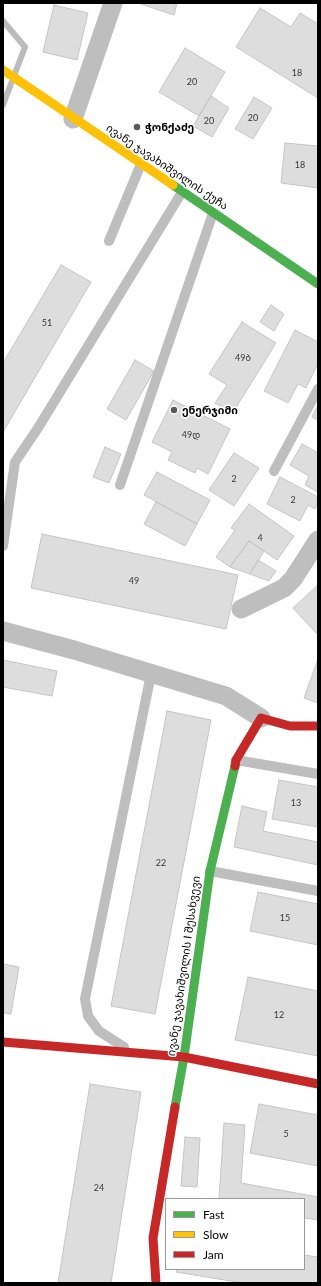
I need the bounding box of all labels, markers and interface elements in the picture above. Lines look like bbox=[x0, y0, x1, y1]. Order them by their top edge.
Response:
house number: 18 bbox=[292, 68, 302, 78]
house number: 20 bbox=[187, 77, 197, 87]
house number: 20 bbox=[248, 113, 258, 123]
house number: 20 bbox=[204, 116, 214, 126]
place label: ჭონქაძე bbox=[145, 120, 194, 134]
street label: ივანე ჯავახიშვილის ქუჩა bbox=[104, 121, 230, 213]
marker: ჭონქაძე bbox=[132, 122, 142, 132]
house number: 18 bbox=[295, 160, 305, 170]
house number: 51 bbox=[42, 318, 52, 328]
house number: 49ბ bbox=[235, 353, 251, 363]
place label: ენერჯიმი bbox=[182, 403, 238, 417]
marker: ენერჯიმი bbox=[169, 405, 179, 415]
house number: 49დ bbox=[182, 430, 200, 440]
house number: 2 bbox=[231, 474, 237, 484]
house number: 2 bbox=[290, 495, 296, 505]
house number: 4 bbox=[257, 533, 263, 543]
house number: 49 bbox=[129, 576, 139, 586]
house number: 13 bbox=[291, 798, 301, 808]
house number: 22 bbox=[156, 858, 166, 868]
street label: ივანე ჯავახიშვილის I შესახვევი bbox=[165, 875, 203, 1057]
house number: 15 bbox=[280, 913, 290, 923]
house number: 12 bbox=[274, 1010, 284, 1020]
house number: 5 bbox=[283, 1129, 289, 1139]
house number: 24 bbox=[94, 1183, 104, 1193]
legend bbox=[165, 1198, 305, 1270]
text: Fast bbox=[203, 1207, 224, 1222]
text: Slow bbox=[203, 1227, 228, 1242]
text: Jam bbox=[203, 1247, 224, 1262]

